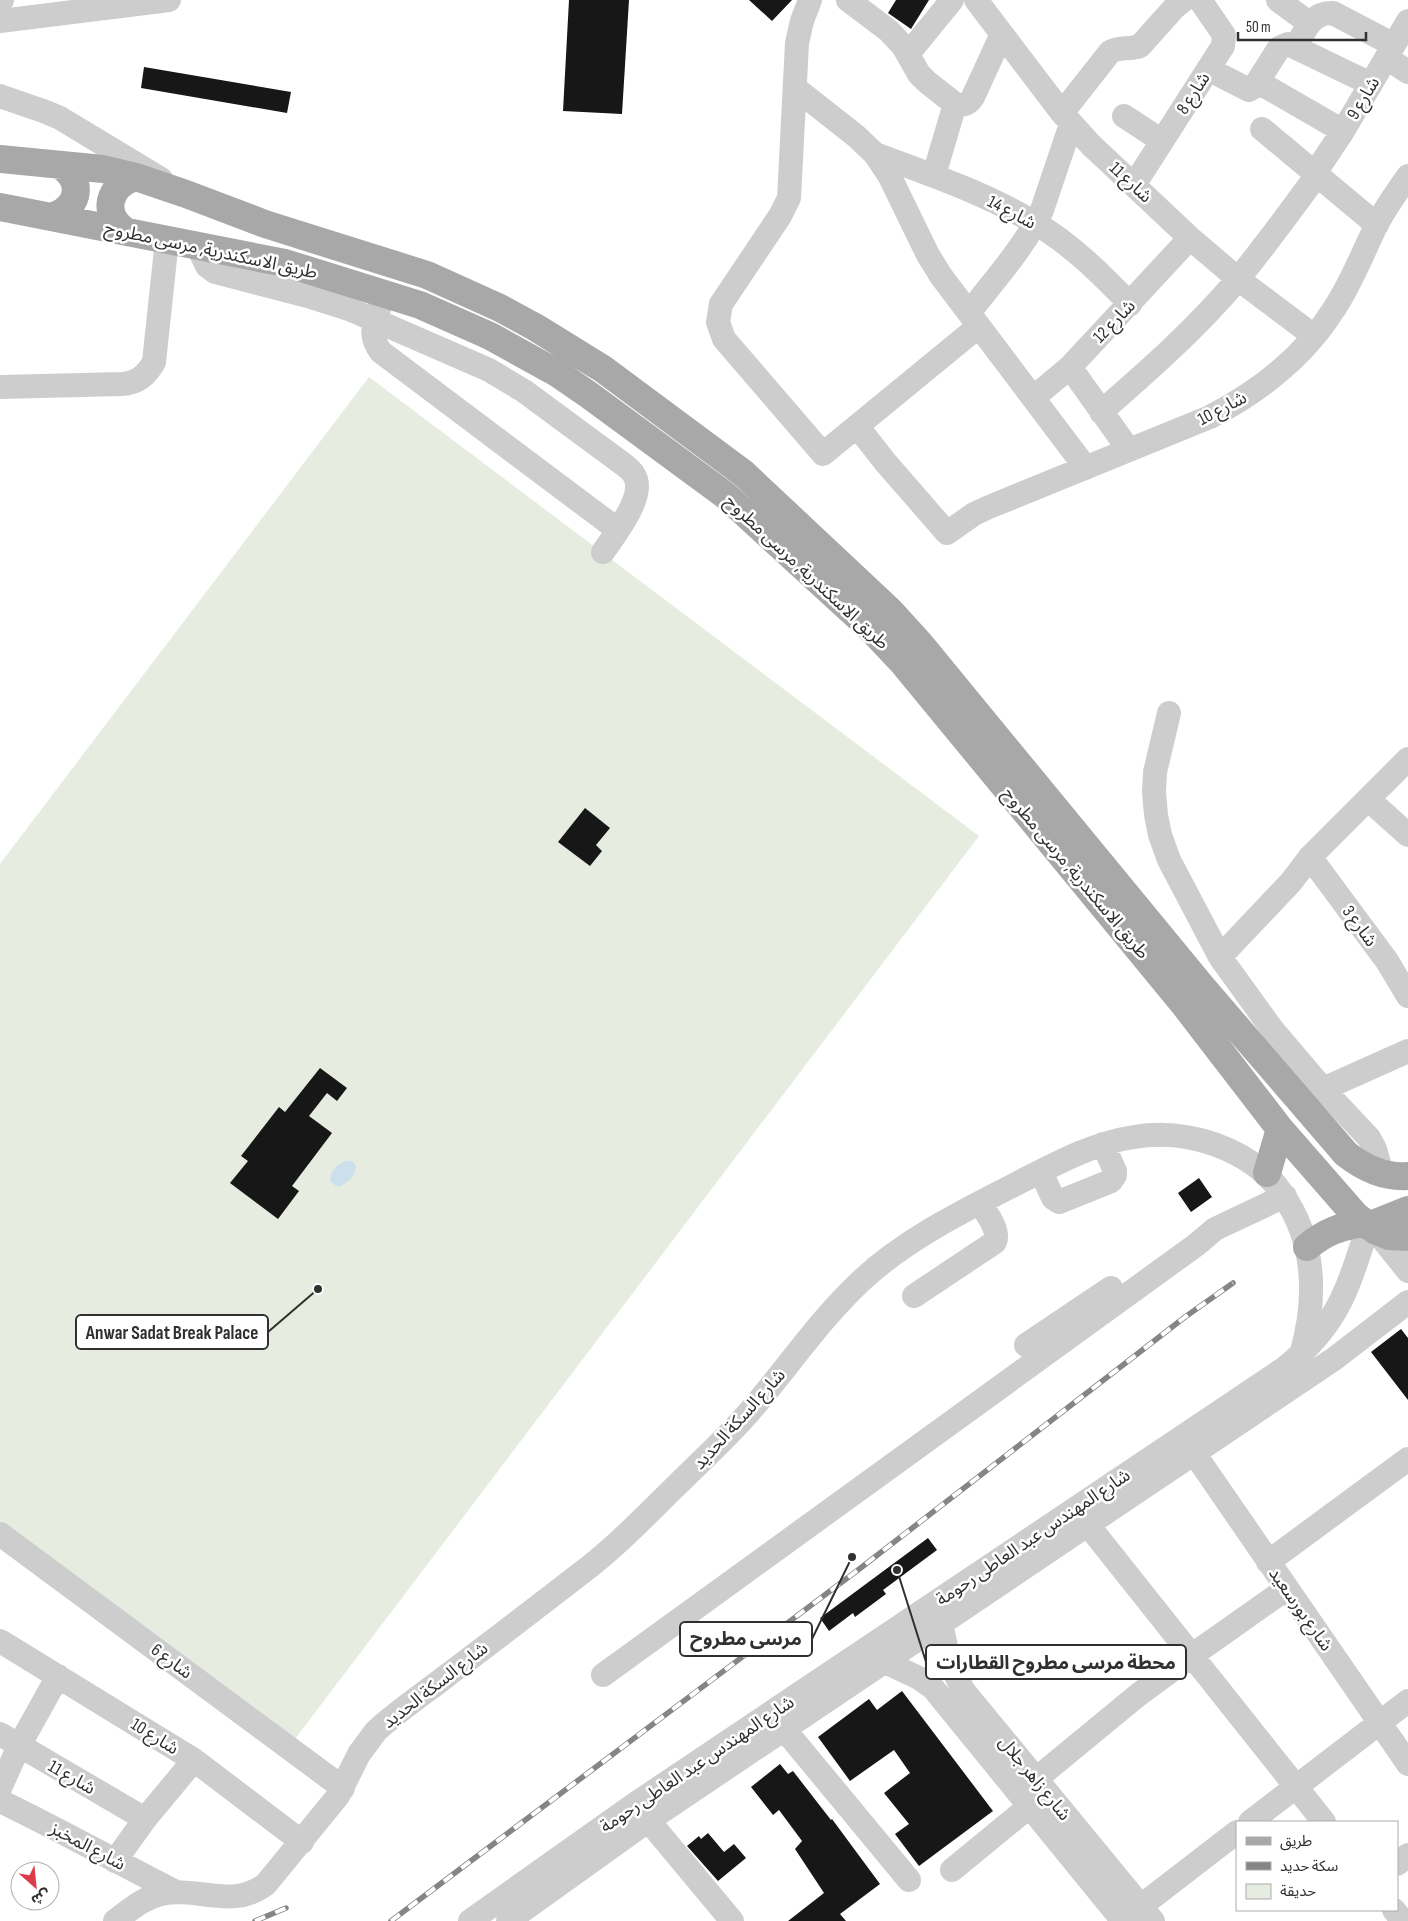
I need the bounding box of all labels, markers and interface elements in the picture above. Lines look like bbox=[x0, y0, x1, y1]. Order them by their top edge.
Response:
scale bar bbox=[1238, 10, 1366, 42]
text: 50 m bbox=[1246, 18, 1271, 37]
street label: شارع 8 bbox=[1172, 68, 1217, 120]
street label: شارع 9 bbox=[1343, 73, 1387, 125]
street label: شارع 11 bbox=[1103, 157, 1156, 209]
street label: شارع 14 bbox=[983, 191, 1040, 237]
street label: طريق الاسكندرية, مرسى مطروح bbox=[102, 218, 319, 285]
street label: شارع 12 bbox=[1089, 295, 1142, 349]
street label: شارع 10 bbox=[1194, 387, 1252, 433]
street label: طريق الاسكندرية, مرسى مطروح bbox=[719, 491, 893, 656]
street label: طريق الاسكندرية, مرسى مطروح bbox=[996, 783, 1153, 964]
street label: شارع 3 bbox=[1335, 902, 1381, 953]
callout: Anwar Sadat Break Palace bbox=[76, 1315, 268, 1349]
text: Anwar Sadat Break Palace bbox=[85, 1322, 258, 1345]
street label: شارع السكة الحديد bbox=[689, 1365, 792, 1476]
street label: شارع المهندس عبد العاطى رحومة bbox=[932, 1465, 1136, 1613]
street label: شارع بورسعيد bbox=[1262, 1563, 1337, 1657]
callout: مرسى مطروح bbox=[680, 1622, 812, 1656]
text: مرسى مطروح bbox=[690, 1628, 802, 1652]
street label: شارع السكة الحديد bbox=[378, 1638, 494, 1735]
street label: شارع 6 bbox=[145, 1639, 196, 1686]
callout: محطة مرسى مطروح القطارات bbox=[926, 1645, 1186, 1679]
text: محطة مرسى مطروح القطارات bbox=[936, 1652, 1176, 1676]
street label: شارع المهندس عبد العاطى رحومة bbox=[596, 1692, 800, 1840]
street label: شارع 10 bbox=[125, 1714, 182, 1762]
street label: شارع زاهر جلال bbox=[992, 1732, 1075, 1827]
street label: شارع 11 bbox=[43, 1756, 99, 1802]
street label: شارع المخبز bbox=[44, 1817, 129, 1878]
legend bbox=[1236, 1821, 1398, 1911]
text: طريق bbox=[1280, 1832, 1312, 1851]
text: سكة حديد bbox=[1280, 1857, 1339, 1876]
north arrow bbox=[10, 1861, 60, 1911]
text: حديقة bbox=[1280, 1882, 1316, 1901]
text: ش bbox=[28, 1885, 53, 1909]

